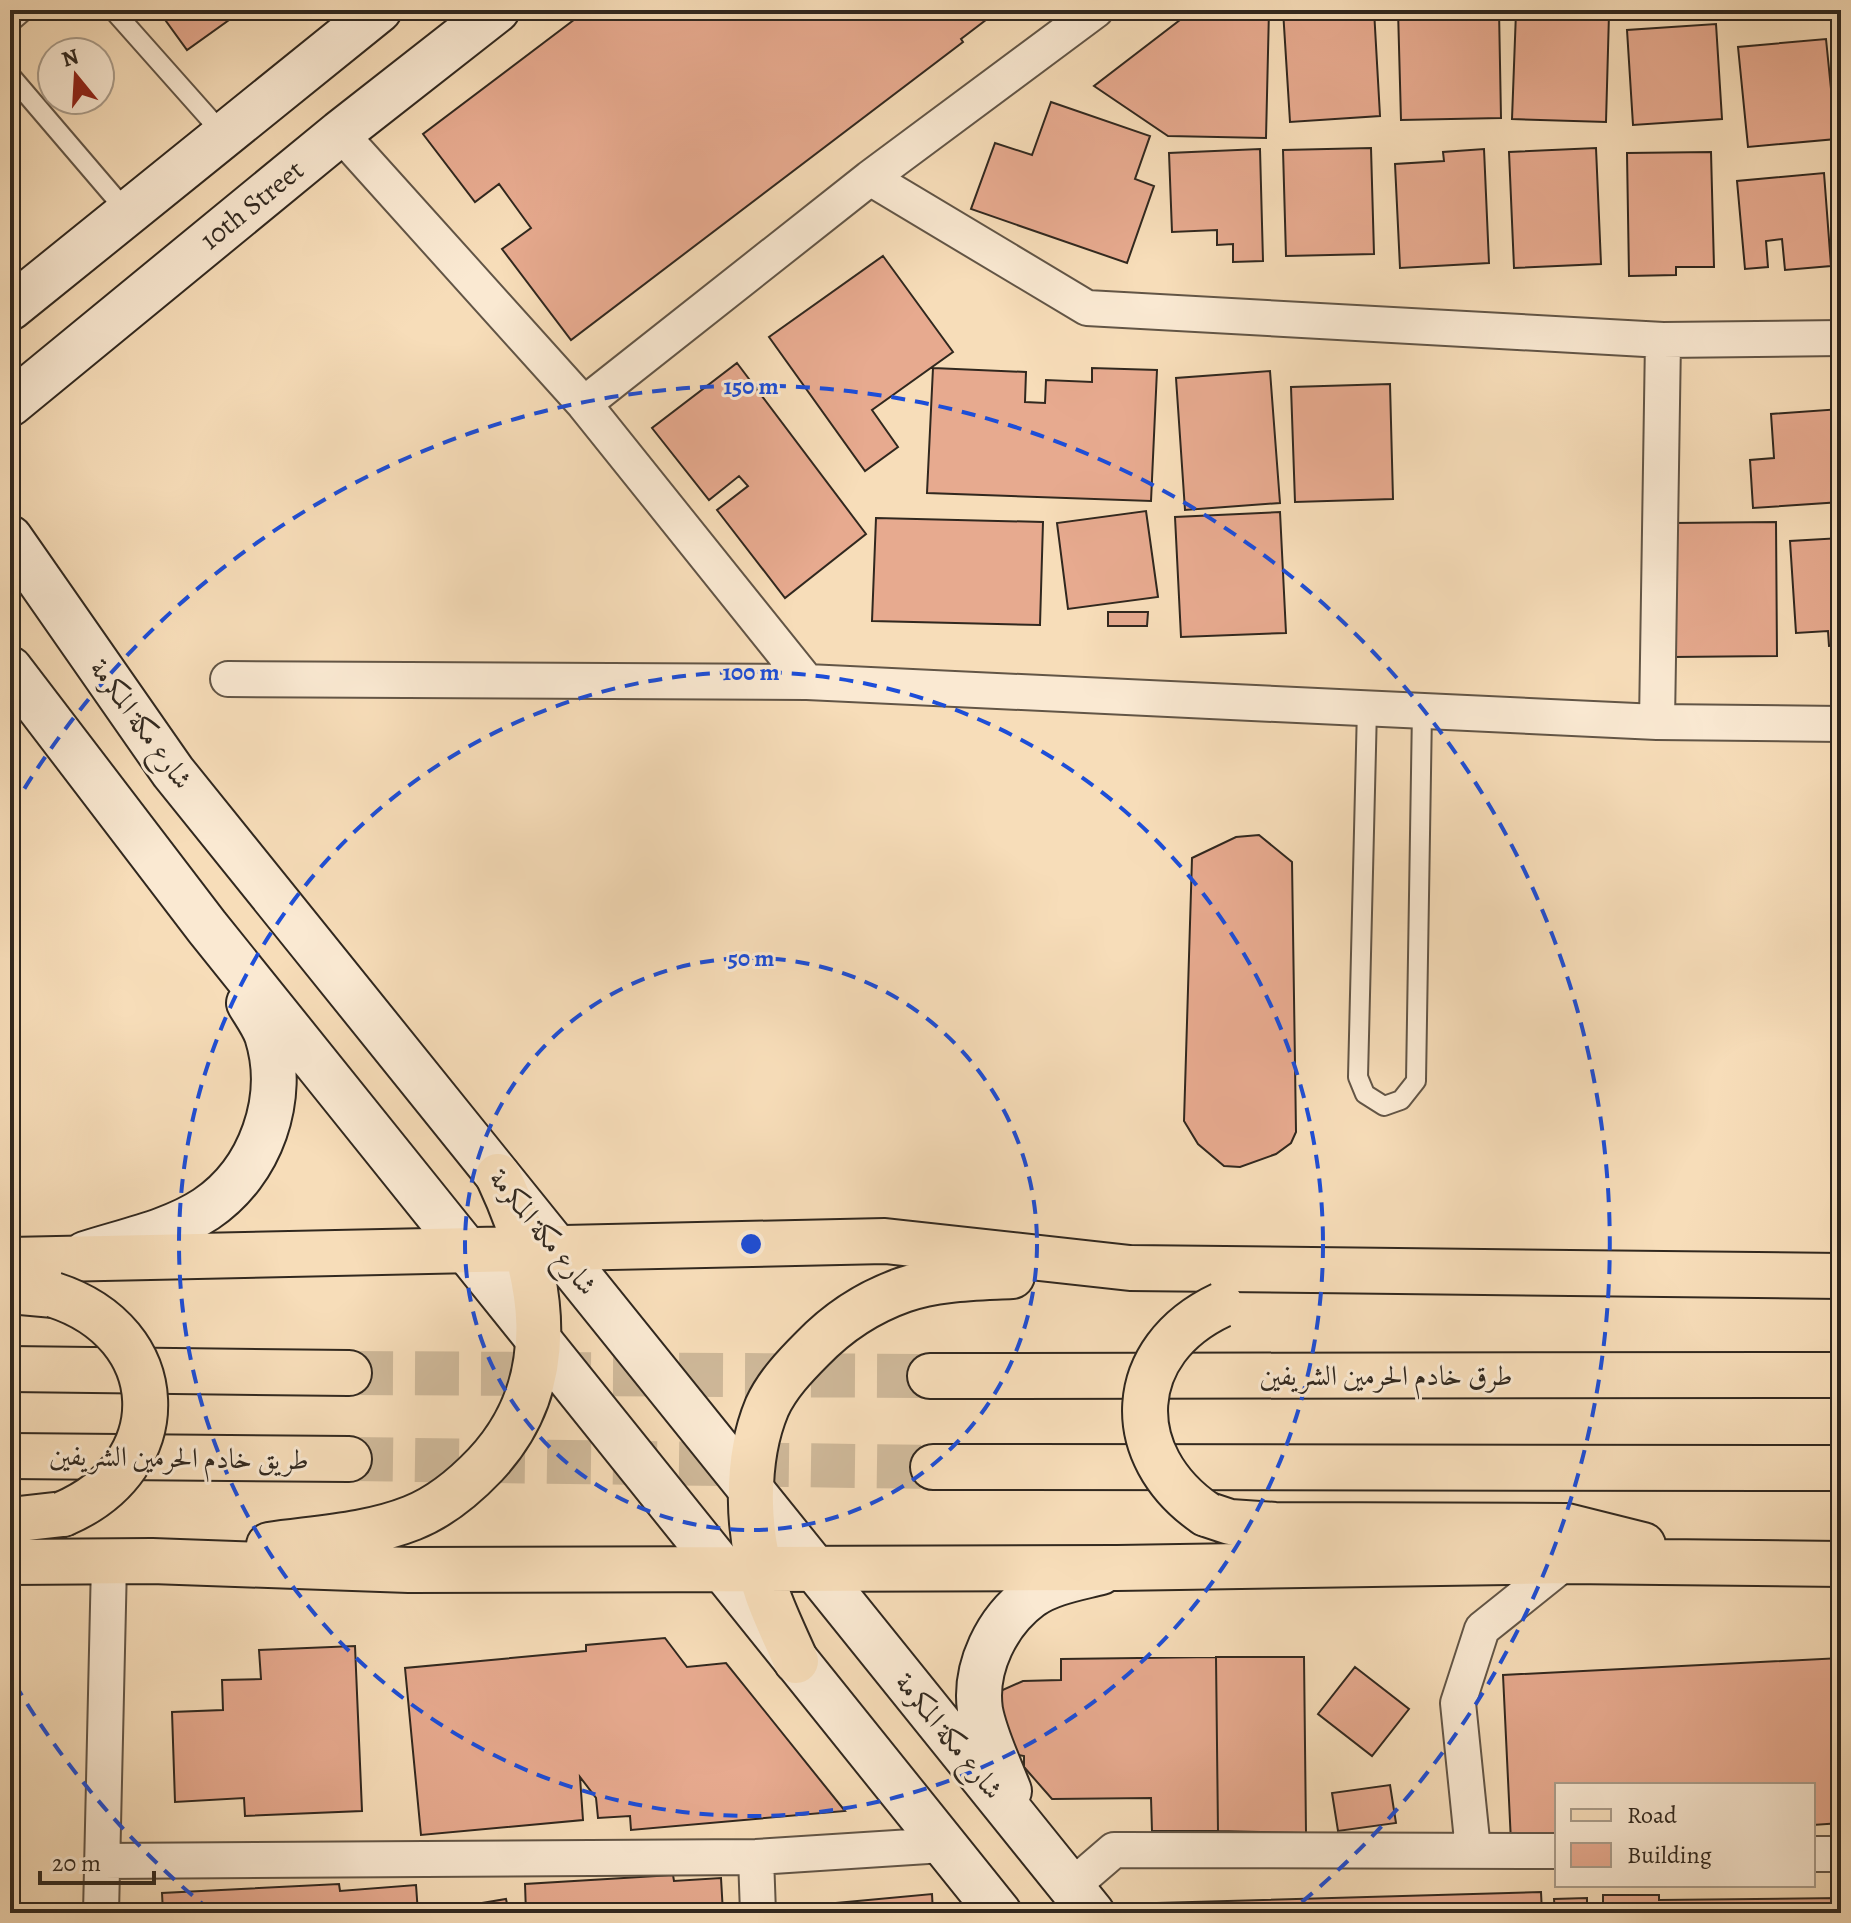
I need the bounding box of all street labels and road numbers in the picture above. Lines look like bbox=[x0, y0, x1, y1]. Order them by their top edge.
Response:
street label: 10th Street bbox=[192, 152, 312, 258]
street label: شارع مكة المكرمة bbox=[77, 651, 201, 799]
street label: شارع مكة المكرمة bbox=[477, 1161, 606, 1306]
street label: طرق خادم الحرمين الشريفين bbox=[1259, 1357, 1513, 1400]
street label: طريق خادم الحرمين الشريفين bbox=[49, 1437, 309, 1484]
street label: شارع مكة المكرمة bbox=[883, 1665, 1012, 1810]

